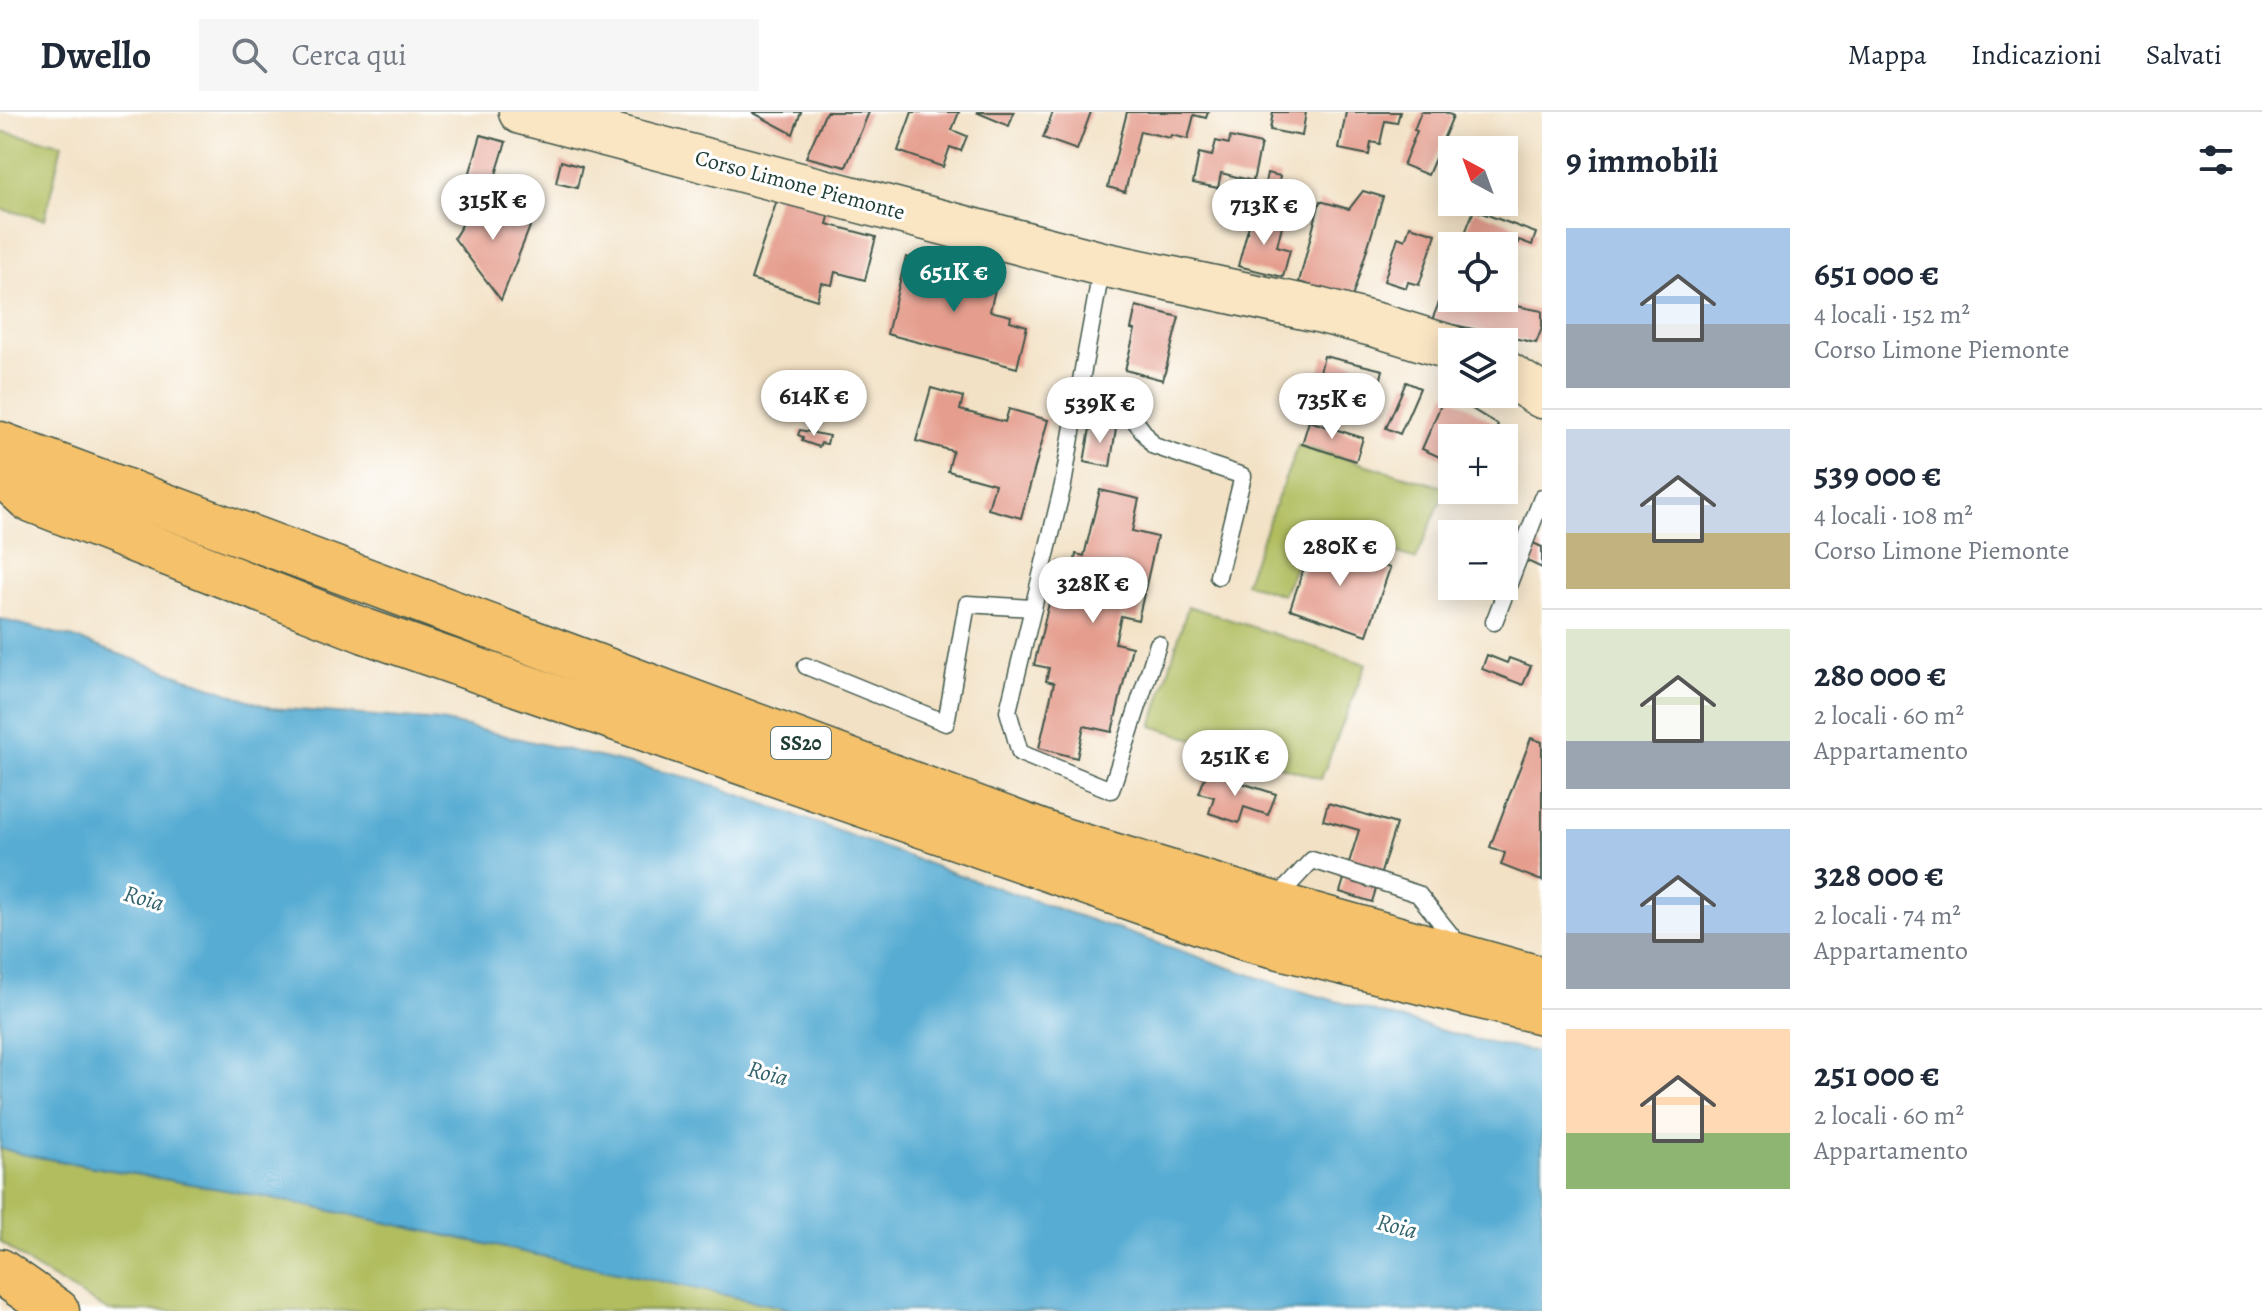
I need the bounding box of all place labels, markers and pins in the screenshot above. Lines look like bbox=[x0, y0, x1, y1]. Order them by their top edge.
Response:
pin: 315K € bbox=[428, 174, 558, 242]
pin: 713K € bbox=[1199, 179, 1329, 247]
pin: 651K € bbox=[889, 246, 1019, 314]
pin: 614K € bbox=[749, 370, 879, 438]
pin: 735K € bbox=[1267, 373, 1397, 441]
pin: 539K € bbox=[1035, 377, 1165, 445]
pin: 280K € bbox=[1275, 520, 1405, 588]
pin: 328K € bbox=[1028, 557, 1158, 625]
pin: 251K € bbox=[1170, 730, 1300, 798]

